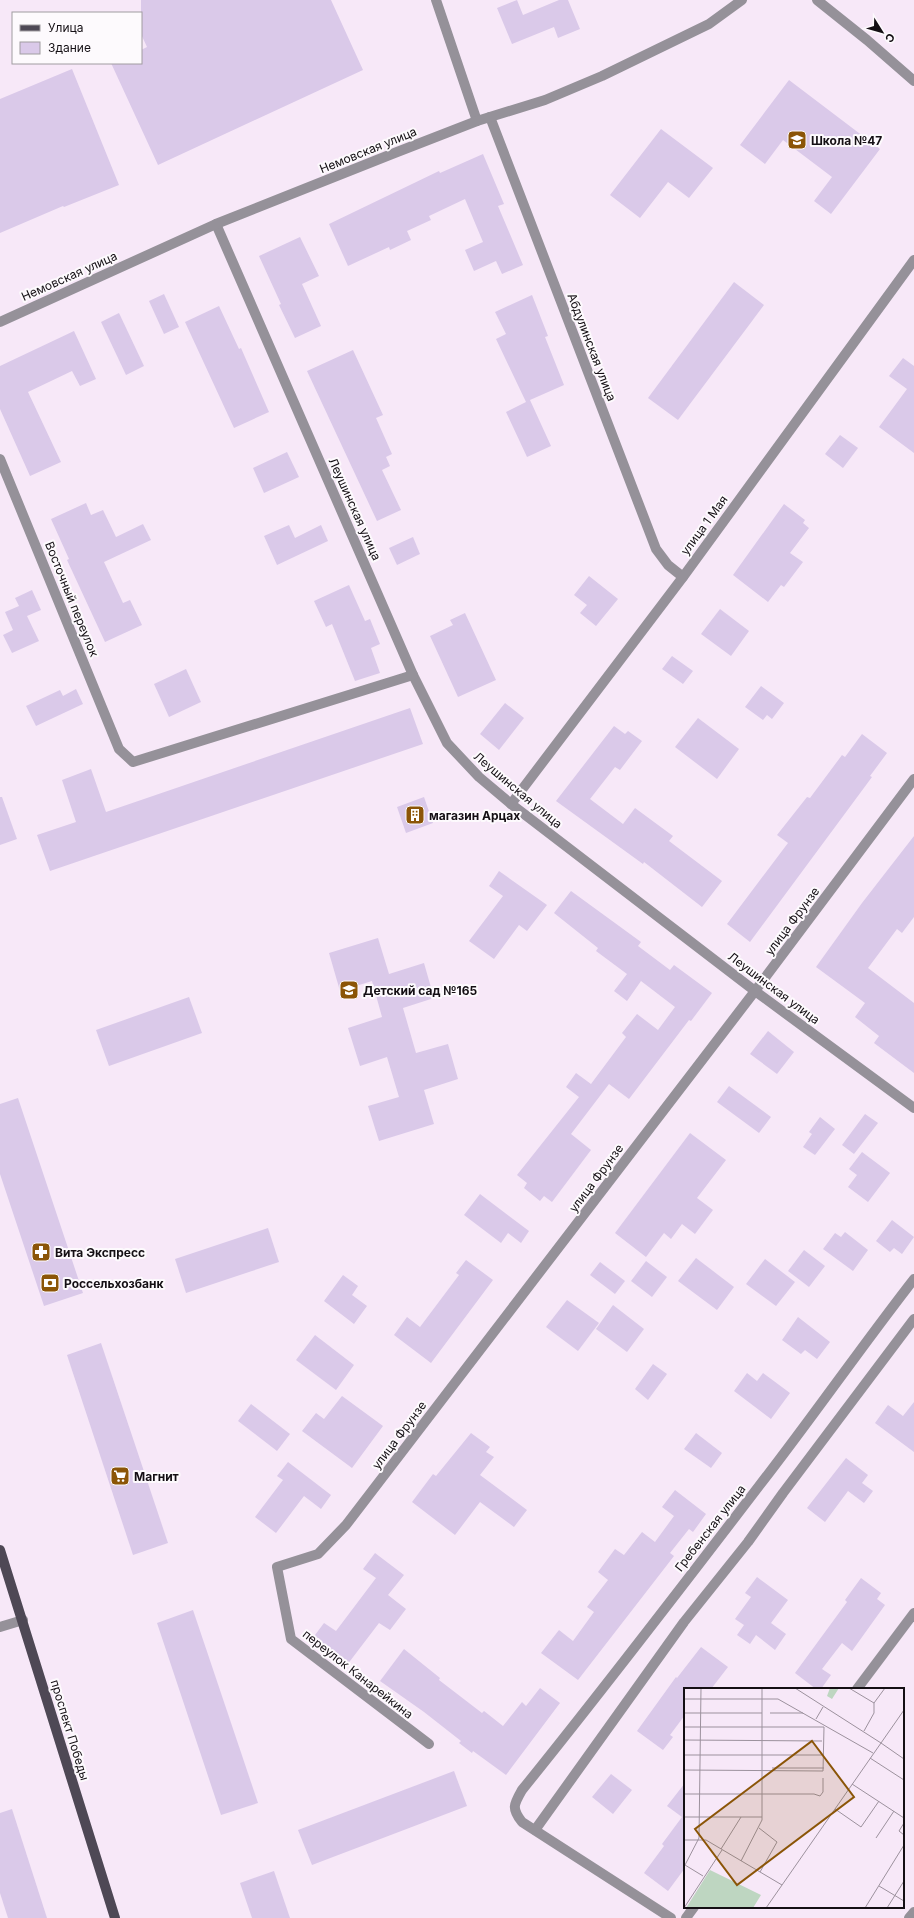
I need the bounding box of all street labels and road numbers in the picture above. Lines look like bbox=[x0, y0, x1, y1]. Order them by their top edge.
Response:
street label: Немовская улица bbox=[317, 124, 419, 176]
street label: Немовская улица bbox=[19, 248, 119, 304]
street label: Абдулинская улица bbox=[564, 291, 620, 403]
street label: Леушинская улица bbox=[326, 455, 384, 563]
street label: улица 1 Мая bbox=[677, 492, 731, 558]
street label: Восточный переулок bbox=[42, 539, 102, 659]
street label: Леушинская улица bbox=[471, 749, 565, 831]
street label: улица Фрунзе bbox=[762, 884, 822, 958]
street label: Леушинская улица bbox=[725, 949, 823, 1027]
street label: улица Фрунзе bbox=[566, 1141, 626, 1215]
street label: улица Фрунзе bbox=[369, 1398, 429, 1472]
street label: Гребенская улица bbox=[671, 1482, 749, 1574]
street label: переулок Канарейкина bbox=[300, 1626, 416, 1722]
street label: проспект Победы bbox=[48, 1678, 92, 1782]

